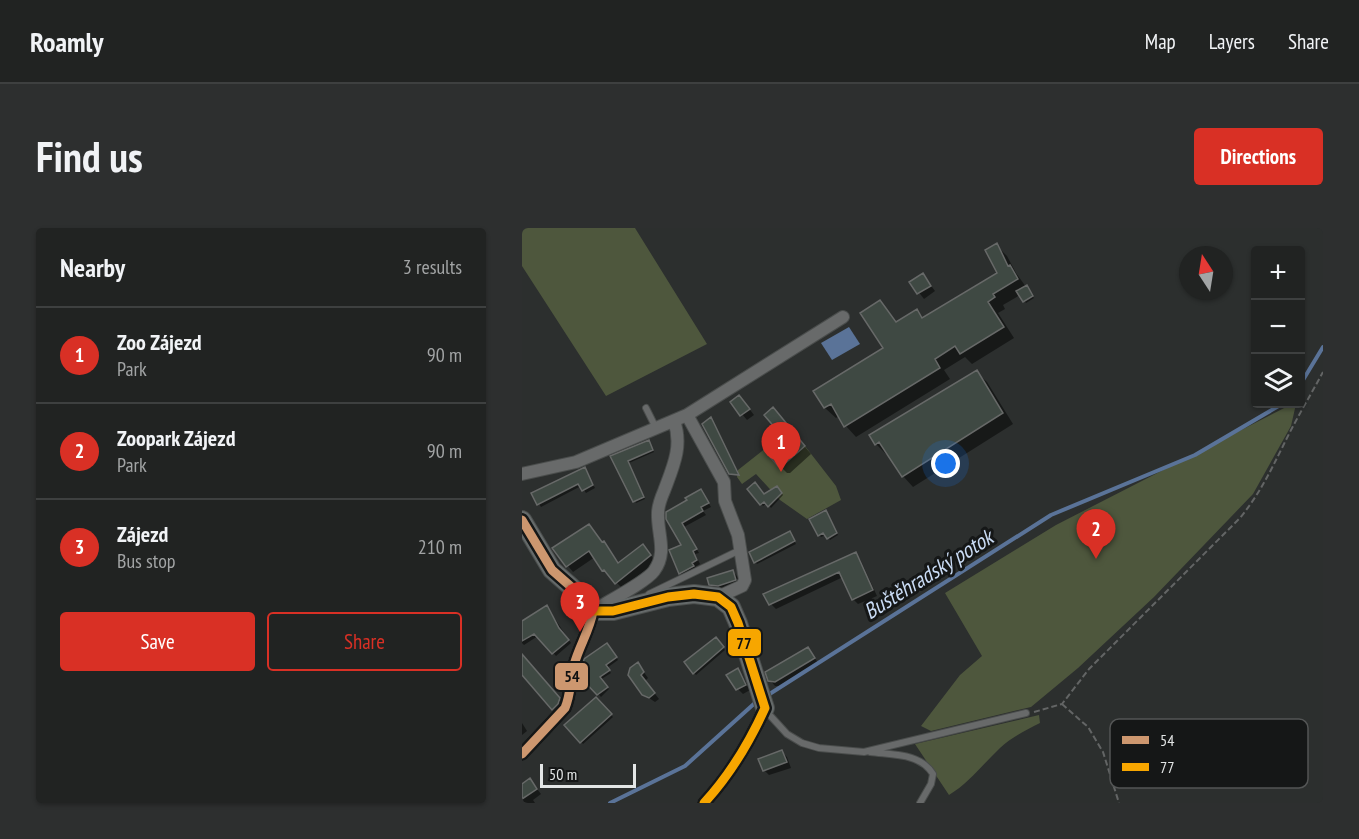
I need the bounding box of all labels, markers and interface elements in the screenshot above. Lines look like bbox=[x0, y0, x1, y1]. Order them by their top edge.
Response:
text: Roamly bbox=[30, 23, 104, 60]
text: Map bbox=[1145, 28, 1176, 55]
text: Layers bbox=[1209, 28, 1255, 55]
text: Share bbox=[1288, 28, 1329, 55]
button: Directions bbox=[1194, 128, 1323, 185]
text: Find us bbox=[36, 129, 143, 184]
north arrow bbox=[1179, 246, 1233, 300]
map controls bbox=[1251, 246, 1305, 408]
button: + bbox=[1251, 246, 1305, 300]
text: Nearby bbox=[60, 251, 125, 284]
text: 3 results bbox=[403, 254, 462, 280]
button: − bbox=[1251, 300, 1305, 354]
text: Zoo Zájezd bbox=[117, 328, 202, 356]
text: 1 bbox=[75, 342, 84, 368]
text: 90 m bbox=[427, 342, 462, 368]
button: layers bbox=[1251, 354, 1305, 408]
text: Park bbox=[117, 356, 147, 382]
pin: 1 bbox=[762, 422, 800, 472]
text: Zoopark Zájezd bbox=[117, 424, 235, 452]
text: 2 bbox=[75, 438, 84, 464]
text: 90 m bbox=[427, 438, 462, 464]
your location bbox=[931, 449, 960, 478]
text: Park bbox=[117, 452, 147, 478]
pin: 2 bbox=[1076, 510, 1116, 559]
text: Zájezd bbox=[117, 520, 168, 548]
water label: Buštěhradský potok bbox=[858, 522, 1000, 625]
text: 3 bbox=[75, 534, 84, 560]
text: 210 m bbox=[418, 534, 462, 560]
text: Bus stop bbox=[117, 548, 176, 574]
pin: 3 bbox=[560, 582, 600, 632]
button: Save bbox=[60, 612, 255, 671]
button: Share bbox=[267, 612, 462, 671]
line badge: 77 bbox=[727, 628, 762, 657]
text: 77 bbox=[736, 633, 752, 653]
line badge: 54 bbox=[554, 662, 589, 691]
text: 54 bbox=[564, 666, 580, 686]
legend bbox=[1110, 719, 1308, 788]
text: 54 bbox=[1160, 730, 1174, 750]
text: 77 bbox=[1160, 757, 1174, 777]
scale bar bbox=[540, 761, 636, 788]
text: 50 m bbox=[549, 764, 577, 784]

